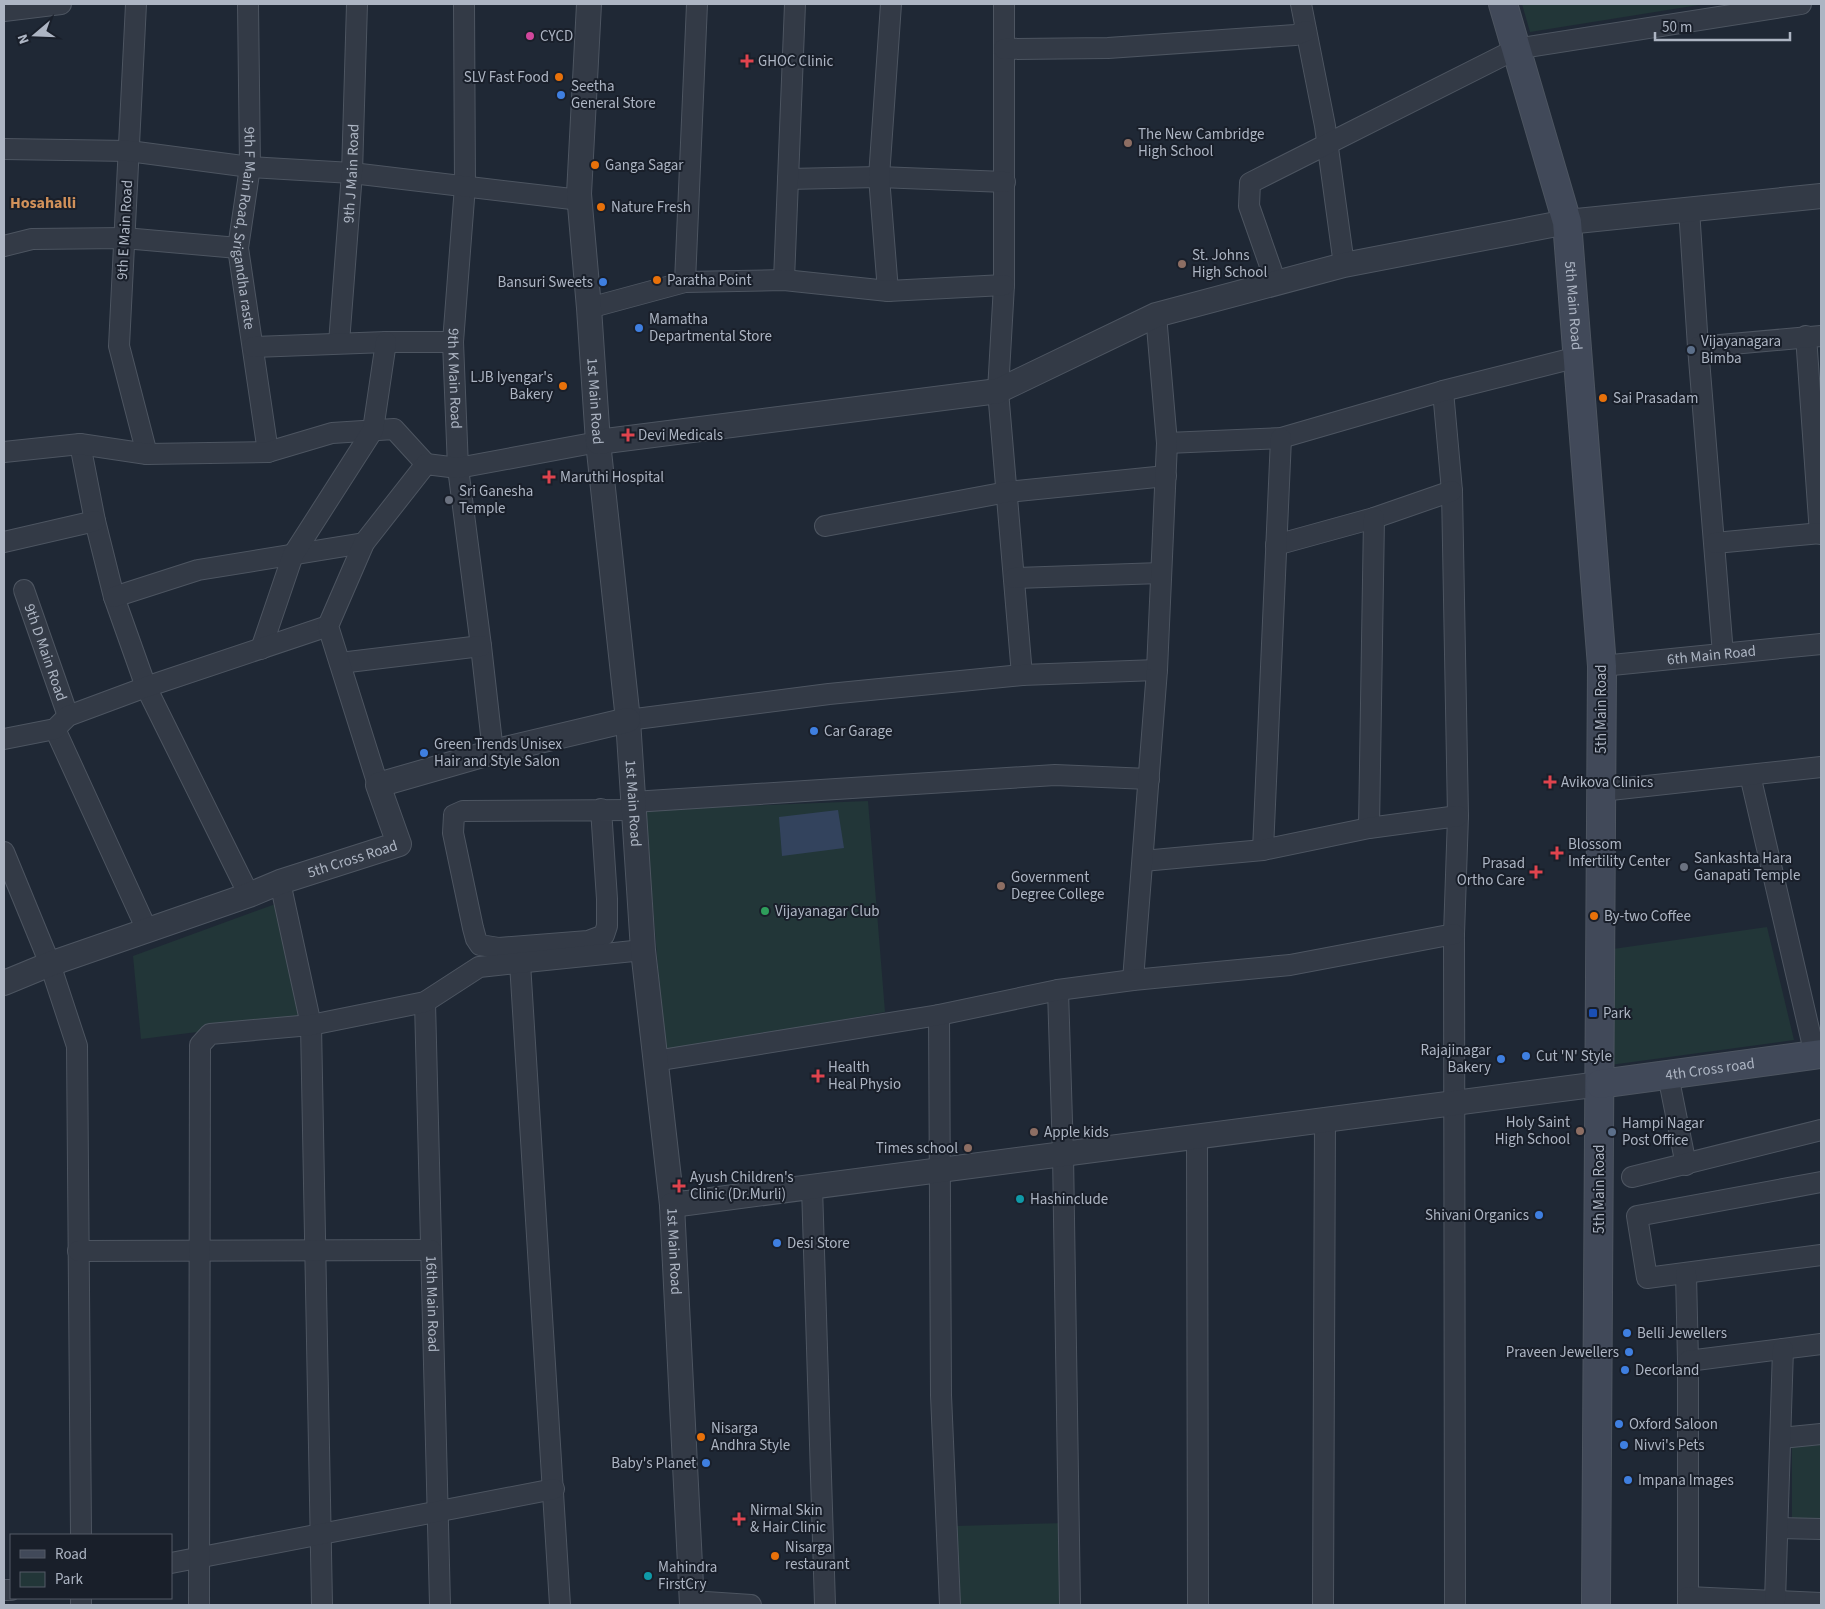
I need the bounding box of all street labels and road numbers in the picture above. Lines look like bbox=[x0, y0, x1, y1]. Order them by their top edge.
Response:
street label: 9th J Main Road bbox=[338, 123, 364, 224]
street label: 9th F Main Road, Srigandha raste bbox=[227, 127, 261, 331]
street label: 9th E Main Road bbox=[112, 179, 138, 281]
street label: 5th Main Road bbox=[1560, 260, 1588, 351]
street label: 9th K Main Road bbox=[442, 327, 467, 429]
street label: 1st Main Road bbox=[582, 357, 609, 445]
street label: 9th D Main Road bbox=[19, 601, 72, 704]
street label: 6th Main Road bbox=[1666, 640, 1757, 670]
street label: 5th Main Road bbox=[1591, 664, 1612, 754]
street label: 1st Main Road bbox=[620, 759, 647, 847]
street label: 5th Cross Road bbox=[305, 835, 400, 883]
street label: 4th Cross road bbox=[1664, 1053, 1756, 1086]
street label: 5th Main Road bbox=[1589, 1144, 1610, 1234]
street label: 1st Main Road bbox=[662, 1207, 687, 1295]
street label: 16th Main Road bbox=[421, 1255, 444, 1353]

